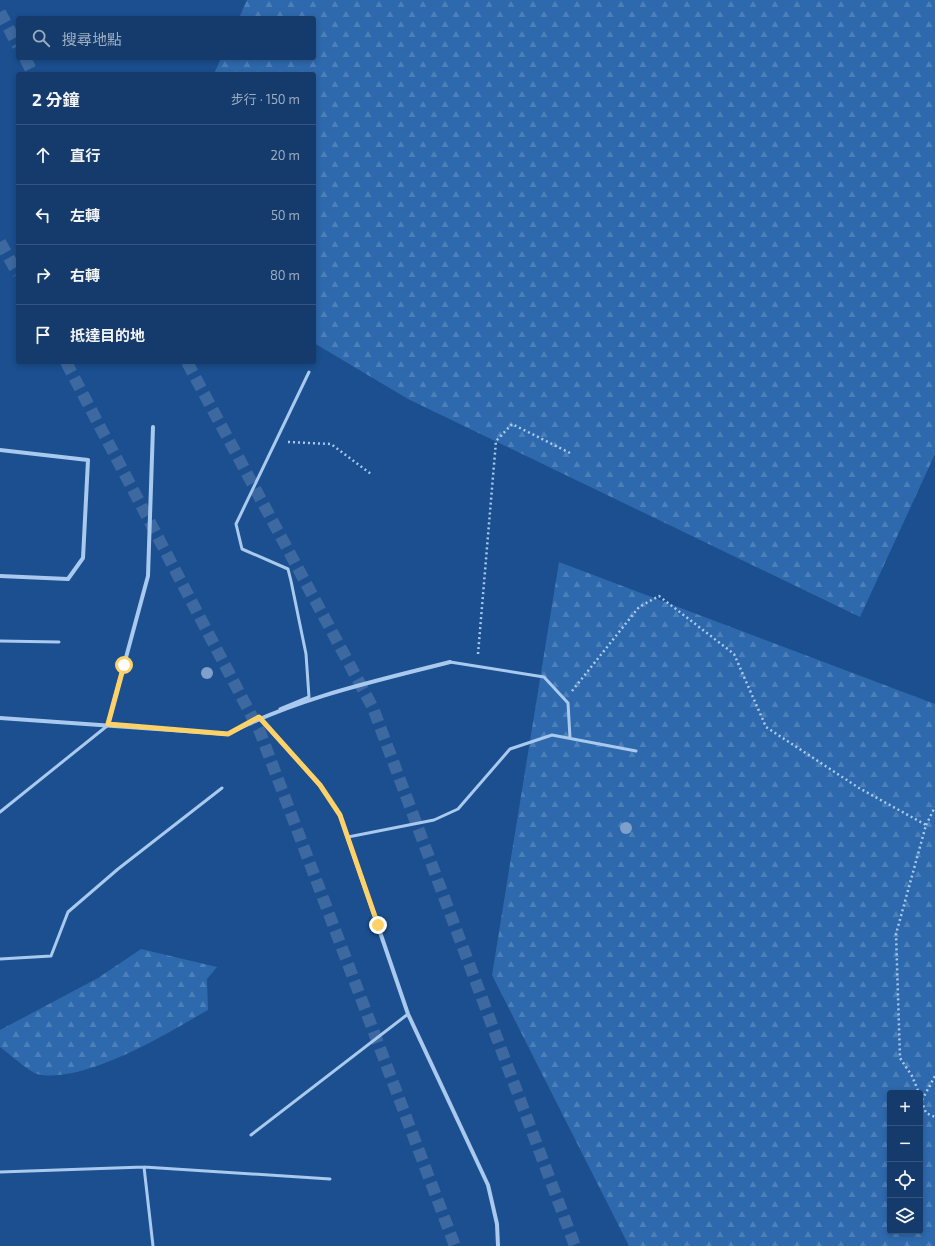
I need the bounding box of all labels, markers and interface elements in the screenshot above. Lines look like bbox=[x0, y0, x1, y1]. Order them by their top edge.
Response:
search box bbox=[16, 16, 316, 60]
icon: search bbox=[30, 27, 52, 49]
text: 搜尋地點 bbox=[62, 30, 122, 48]
text: 2 分鐘 bbox=[32, 89, 80, 109]
text: 步行 · 150 m bbox=[231, 91, 300, 107]
icon: ahead bbox=[32, 144, 54, 166]
text: 直行 bbox=[70, 146, 100, 164]
text: 20 m bbox=[271, 147, 300, 163]
icon: left bbox=[32, 204, 54, 226]
text: 左轉 bbox=[70, 206, 100, 224]
text: 50 m bbox=[271, 207, 300, 223]
icon: right bbox=[32, 264, 54, 286]
text: 右轉 bbox=[70, 266, 100, 284]
text: 80 m bbox=[270, 267, 300, 283]
icon: arrive bbox=[32, 324, 54, 346]
text: 抵達目的地 bbox=[70, 326, 145, 344]
route start bbox=[115, 656, 133, 674]
route end bbox=[369, 916, 387, 934]
map controls bbox=[887, 1090, 923, 1234]
button: + bbox=[887, 1090, 923, 1126]
button: − bbox=[887, 1126, 923, 1162]
button: locate bbox=[887, 1162, 923, 1198]
button: layers bbox=[887, 1198, 923, 1234]

